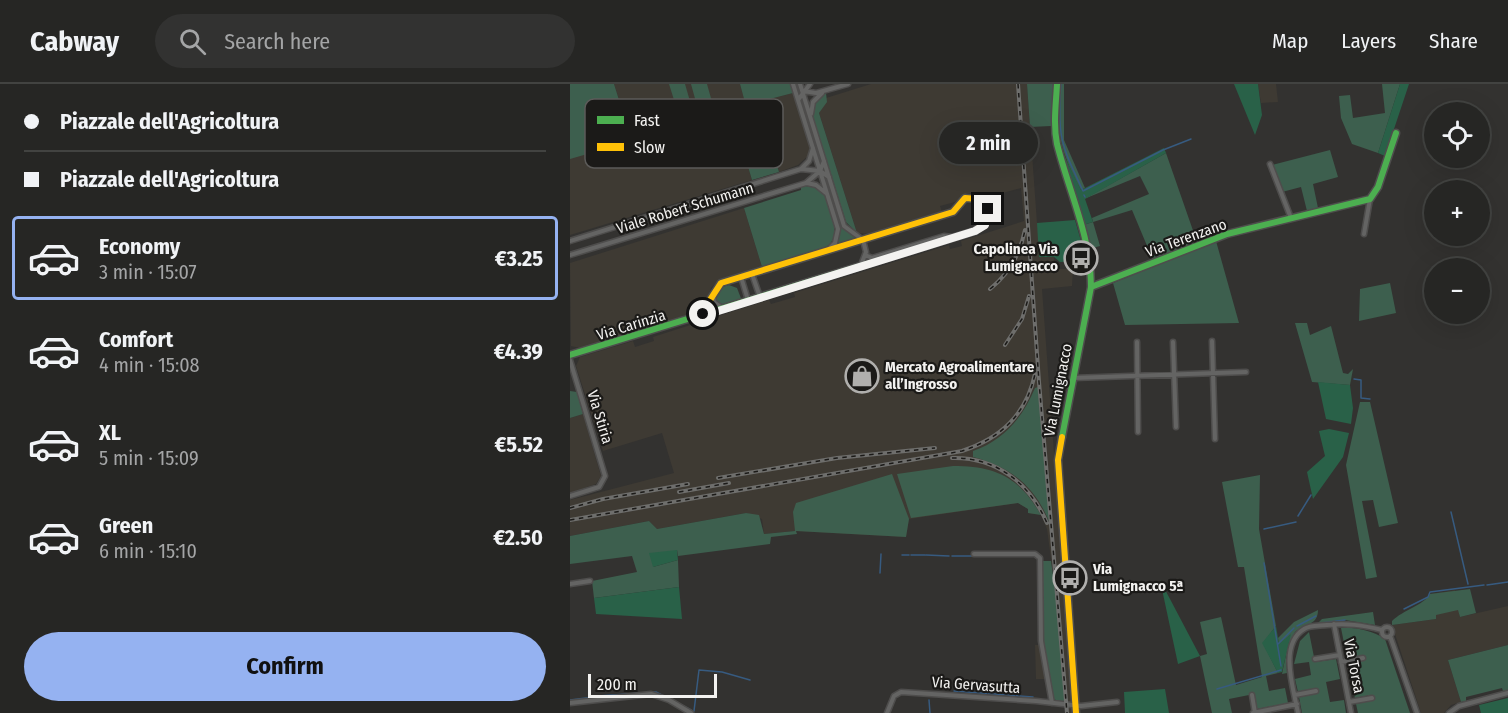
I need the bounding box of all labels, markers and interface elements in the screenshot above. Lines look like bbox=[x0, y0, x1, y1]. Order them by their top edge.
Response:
search box bbox=[155, 14, 575, 68]
text: Cabway bbox=[30, 25, 119, 58]
icon: search bbox=[176, 25, 209, 58]
text: Search here bbox=[224, 28, 330, 55]
text: Map bbox=[1272, 28, 1308, 54]
text: Layers bbox=[1341, 28, 1396, 54]
text: Share bbox=[1429, 28, 1478, 54]
legend bbox=[585, 99, 783, 168]
map controls bbox=[1424, 102, 1490, 324]
button: locate bbox=[1424, 102, 1490, 168]
text: Piazzale dell'Agricoltura bbox=[60, 108, 279, 135]
text: Fast bbox=[634, 111, 661, 130]
callout: 2 min bbox=[938, 122, 1038, 164]
text: 2 min bbox=[966, 131, 1011, 155]
text: Slow bbox=[634, 138, 665, 157]
text: Piazzale dell'Agricoltura bbox=[60, 166, 279, 193]
street label: Viale Robert Schumann bbox=[614, 179, 756, 237]
button: + bbox=[1424, 180, 1490, 246]
route end bbox=[974, 195, 1001, 222]
street label: Via Terenzano bbox=[1143, 215, 1229, 261]
icon: car bbox=[27, 231, 81, 285]
text: Economy bbox=[99, 233, 180, 260]
place label: Capolinea Via Lumignacco bbox=[974, 240, 1059, 275]
bus stop icon: Capolinea Via Lumignacco bbox=[1063, 240, 1099, 276]
text: €3.25 bbox=[495, 245, 543, 272]
button: − bbox=[1424, 258, 1490, 324]
text: 3 min · 15:07 bbox=[99, 260, 197, 284]
route start bbox=[689, 300, 716, 327]
street label: Via Carinzia bbox=[594, 306, 668, 344]
icon: car bbox=[27, 324, 81, 378]
text: Comfort bbox=[99, 326, 173, 353]
text: €4.39 bbox=[494, 338, 543, 365]
street label: Via Lumignacco bbox=[1040, 342, 1076, 438]
text: 4 min · 15:08 bbox=[99, 353, 200, 377]
shop icon: Mercato Agroalimentare all’Ingrosso bbox=[844, 358, 880, 394]
place label: Mercato Agroalimentare all’Ingrosso bbox=[885, 358, 1035, 393]
street label: Via Stiria bbox=[583, 388, 617, 446]
icon: car bbox=[27, 417, 81, 471]
text: XL bbox=[99, 419, 121, 446]
text: €5.52 bbox=[494, 431, 543, 458]
text: 5 min · 15:09 bbox=[99, 446, 199, 470]
icon: car bbox=[27, 510, 81, 564]
text: Green bbox=[99, 512, 153, 539]
text: €2.50 bbox=[493, 524, 543, 551]
text: 6 min · 15:10 bbox=[99, 539, 197, 563]
bus stop icon: Via Lumignacco 5ª bbox=[1052, 560, 1088, 596]
place label: Via Lumignacco 5ª bbox=[1092, 560, 1184, 595]
button: Confirm bbox=[24, 632, 546, 701]
street label: Via Torsa bbox=[1340, 637, 1368, 695]
scale bar bbox=[588, 671, 717, 698]
street label: Via Gervasutta bbox=[931, 673, 1021, 697]
text: 200 m bbox=[597, 675, 637, 694]

